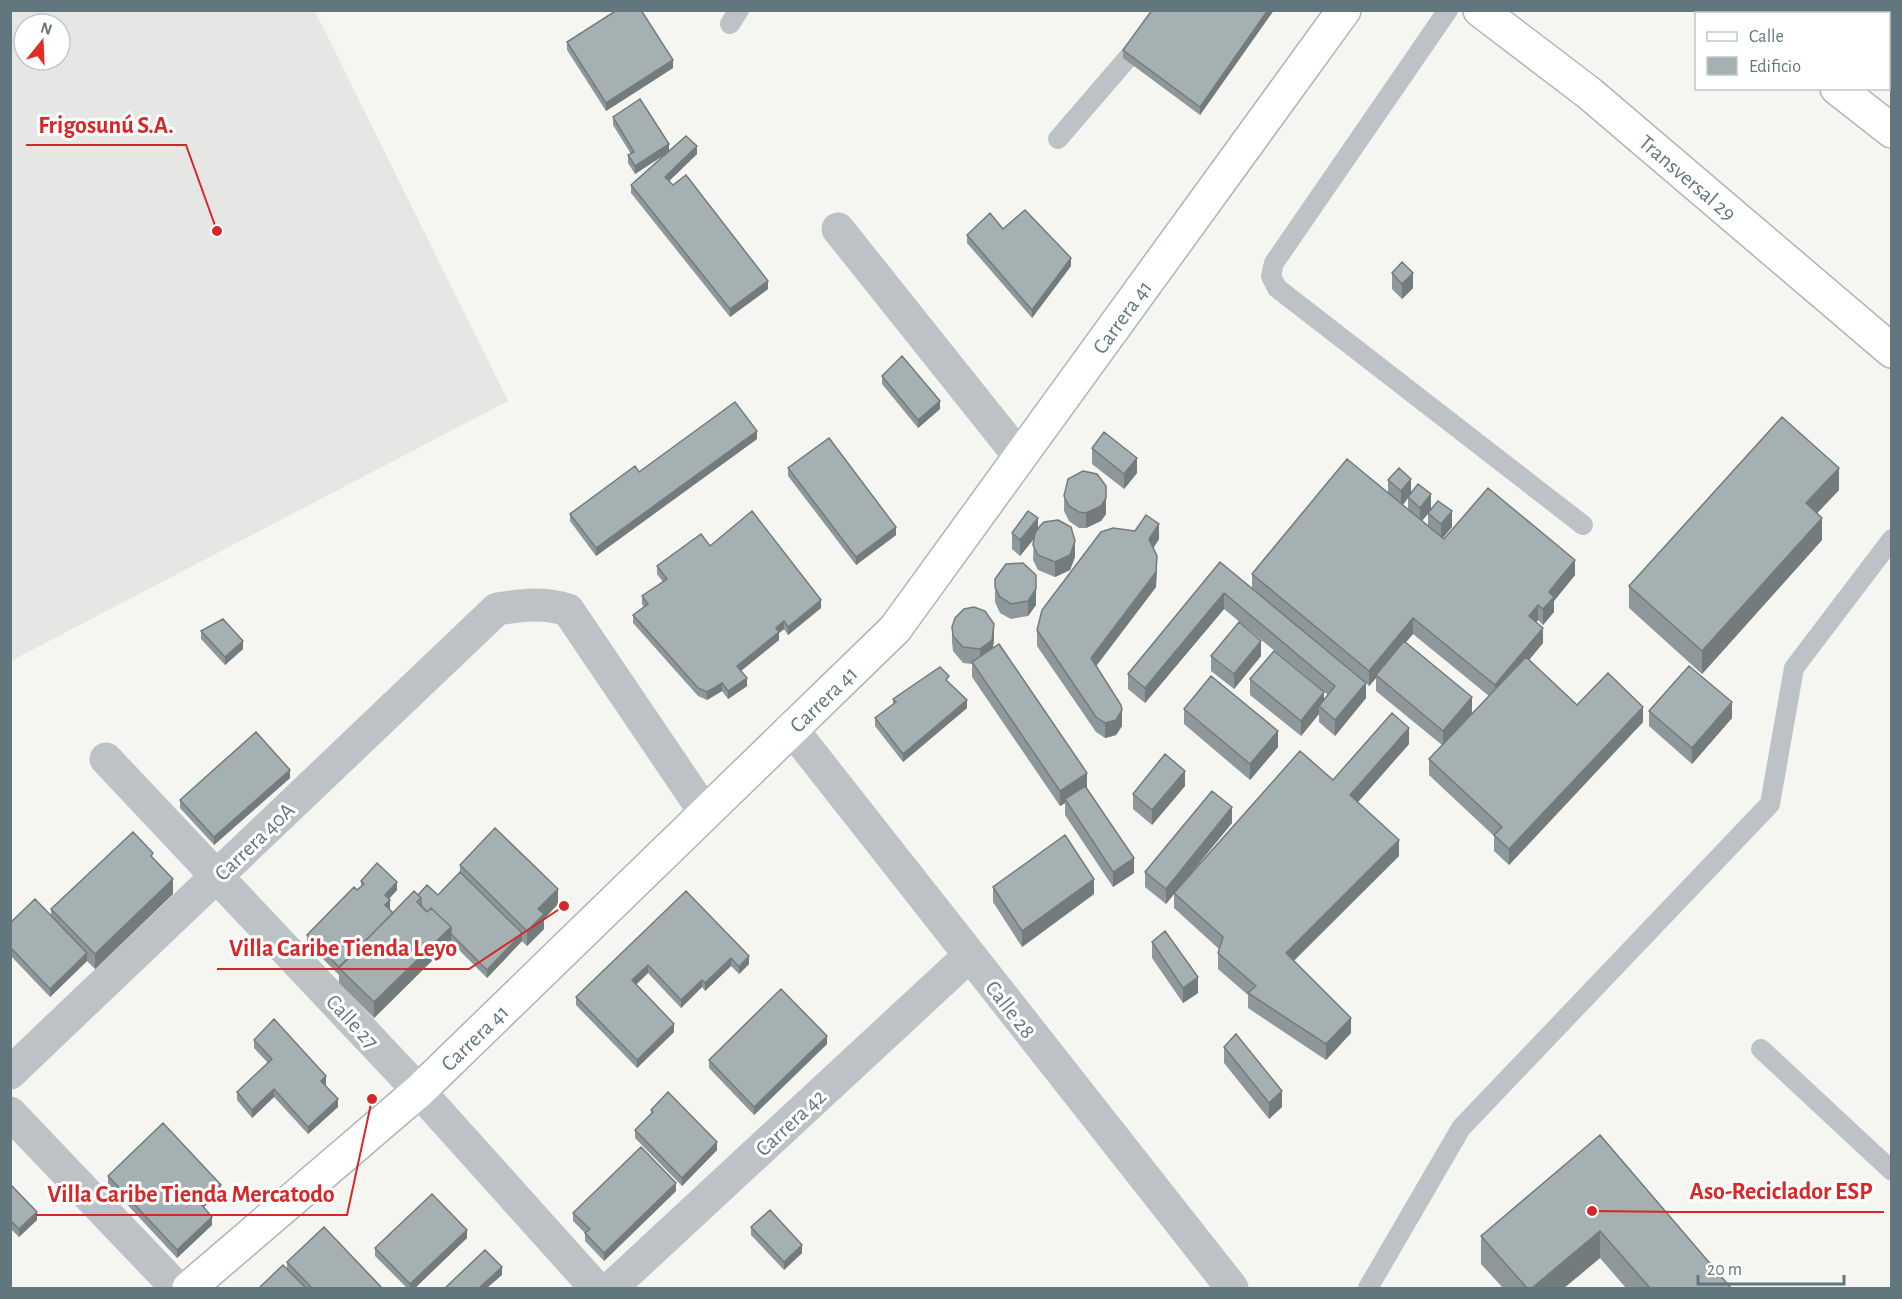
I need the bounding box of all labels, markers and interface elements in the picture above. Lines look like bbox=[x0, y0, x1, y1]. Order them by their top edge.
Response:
north arrow bbox=[12, 12, 72, 72]
legend bbox=[1695, 12, 1890, 90]
text: N bbox=[39, 19, 54, 38]
text: Calle bbox=[1749, 28, 1784, 46]
text: Edificio bbox=[1749, 58, 1801, 76]
callout: Frigosunú S.A. bbox=[26, 103, 186, 145]
text: Frigosunú S.A. bbox=[38, 114, 174, 138]
street label: Transversal 29 bbox=[1635, 131, 1740, 225]
street label: Carrera 41 bbox=[1089, 277, 1156, 358]
street label: Carrera 41 bbox=[786, 662, 862, 737]
street label: Carrera 40A bbox=[211, 798, 299, 885]
callout: Villa Caribe Tienda Leyo bbox=[217, 927, 469, 969]
text: Villa Caribe Tienda Leyo bbox=[229, 937, 457, 961]
street label: Calle 28 bbox=[981, 977, 1039, 1043]
street label: Calle 27 bbox=[322, 990, 383, 1053]
street label: Carrera 41 bbox=[437, 1001, 513, 1075]
street label: Carrera 42 bbox=[751, 1085, 830, 1160]
callout: Aso-Reciclador ESP bbox=[1677, 1170, 1884, 1212]
callout: Villa Caribe Tienda Mercatodo bbox=[36, 1173, 347, 1215]
text: Aso-Reciclador ESP bbox=[1690, 1180, 1873, 1204]
text: Villa Caribe Tienda Mercatodo bbox=[47, 1183, 335, 1207]
scale bar bbox=[1698, 1248, 1844, 1286]
text: 20 m bbox=[1707, 1261, 1742, 1279]

